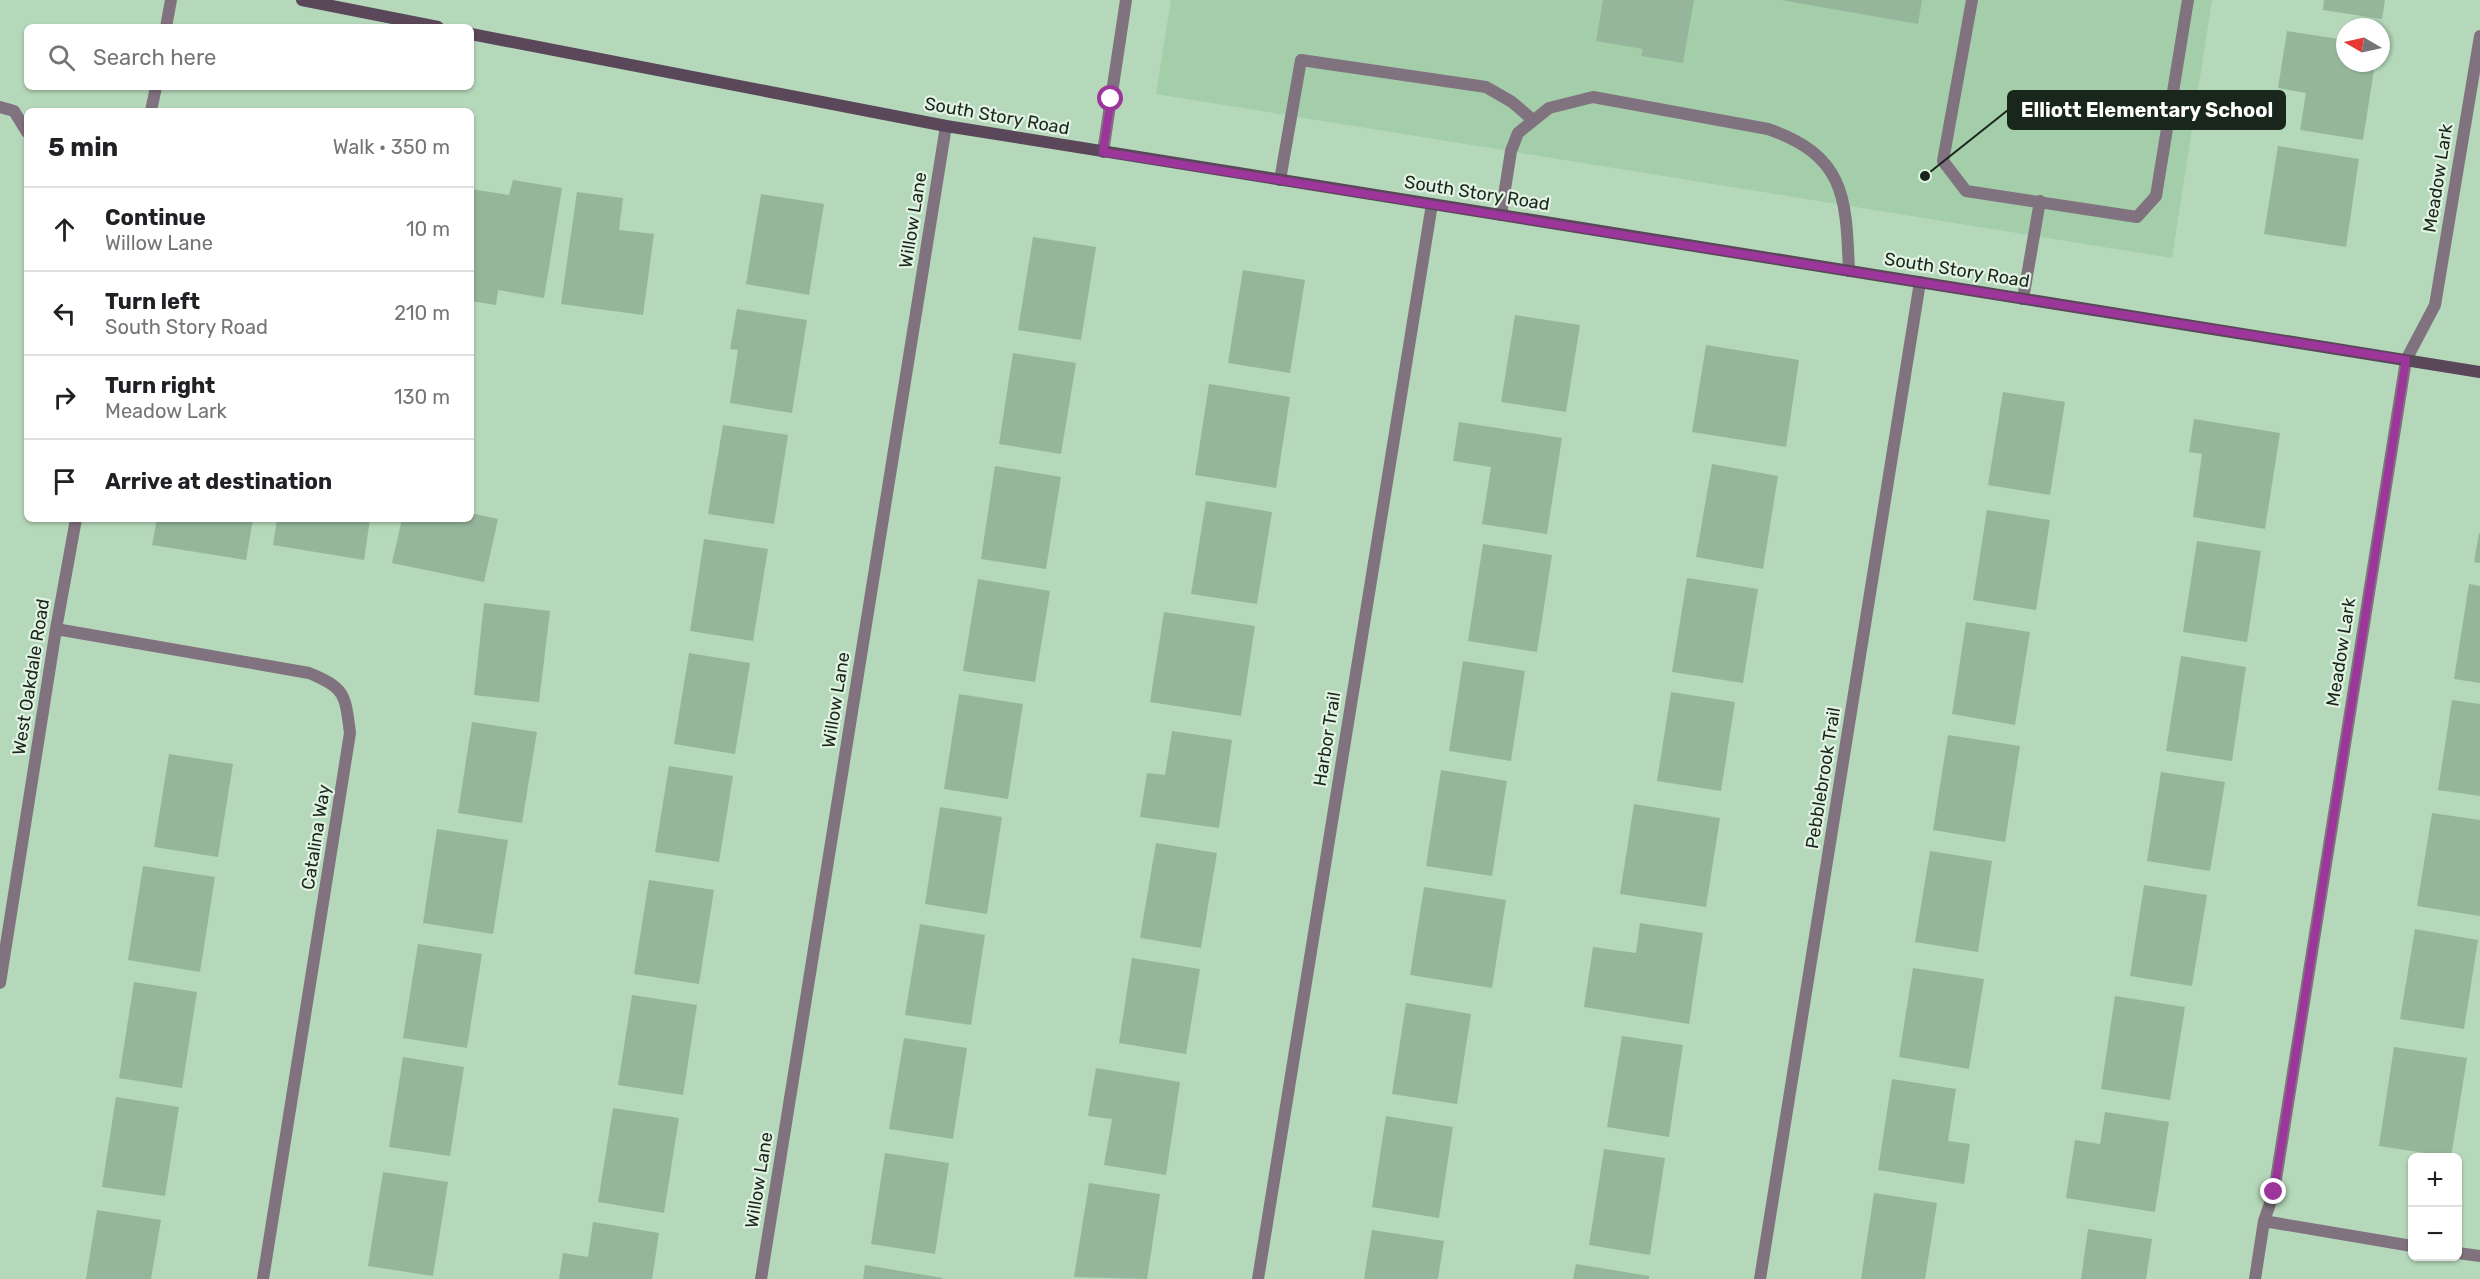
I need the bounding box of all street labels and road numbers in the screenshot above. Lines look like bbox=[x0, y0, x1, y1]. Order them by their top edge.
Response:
street label: South Story Road bbox=[923, 92, 1071, 140]
street label: Meadow Lark bbox=[2419, 121, 2458, 234]
street label: Willow Lane bbox=[895, 170, 931, 270]
street label: South Story Road bbox=[1403, 171, 1551, 215]
street label: South Story Road bbox=[1883, 248, 2031, 292]
street label: Meadow Lark bbox=[2322, 595, 2361, 708]
street label: West Oakdale Road bbox=[8, 597, 54, 757]
street label: Willow Lane bbox=[818, 650, 854, 750]
street label: Harbor Trail bbox=[1309, 690, 1345, 788]
street label: Pebblebrook Trail bbox=[1801, 706, 1845, 850]
street label: Catalina Way bbox=[297, 783, 335, 891]
street label: Willow Lane bbox=[741, 1130, 777, 1230]

